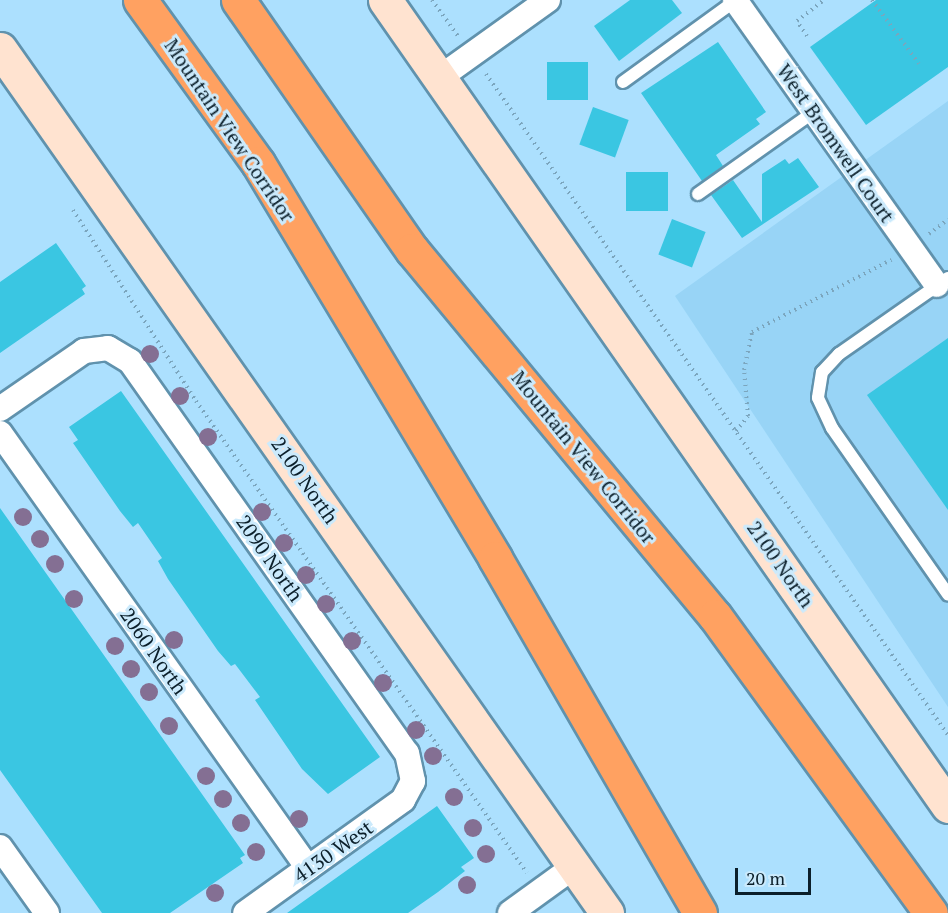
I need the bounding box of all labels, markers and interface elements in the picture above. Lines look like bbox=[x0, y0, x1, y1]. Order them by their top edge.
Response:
street label: Mountain View Corridor bbox=[160, 34, 300, 226]
street label: West Bromwell Court bbox=[772, 59, 900, 227]
street label: Mountain View Corridor bbox=[507, 366, 661, 548]
street label: 2100 North bbox=[266, 432, 344, 528]
street label: 2090 North bbox=[231, 510, 309, 606]
street label: 2100 North bbox=[742, 516, 820, 612]
street label: 2060 North bbox=[115, 603, 193, 699]
street label: 4130 West bbox=[289, 815, 377, 887]
scale bar bbox=[738, 856, 814, 894]
text: 20 m bbox=[746, 866, 785, 890]

